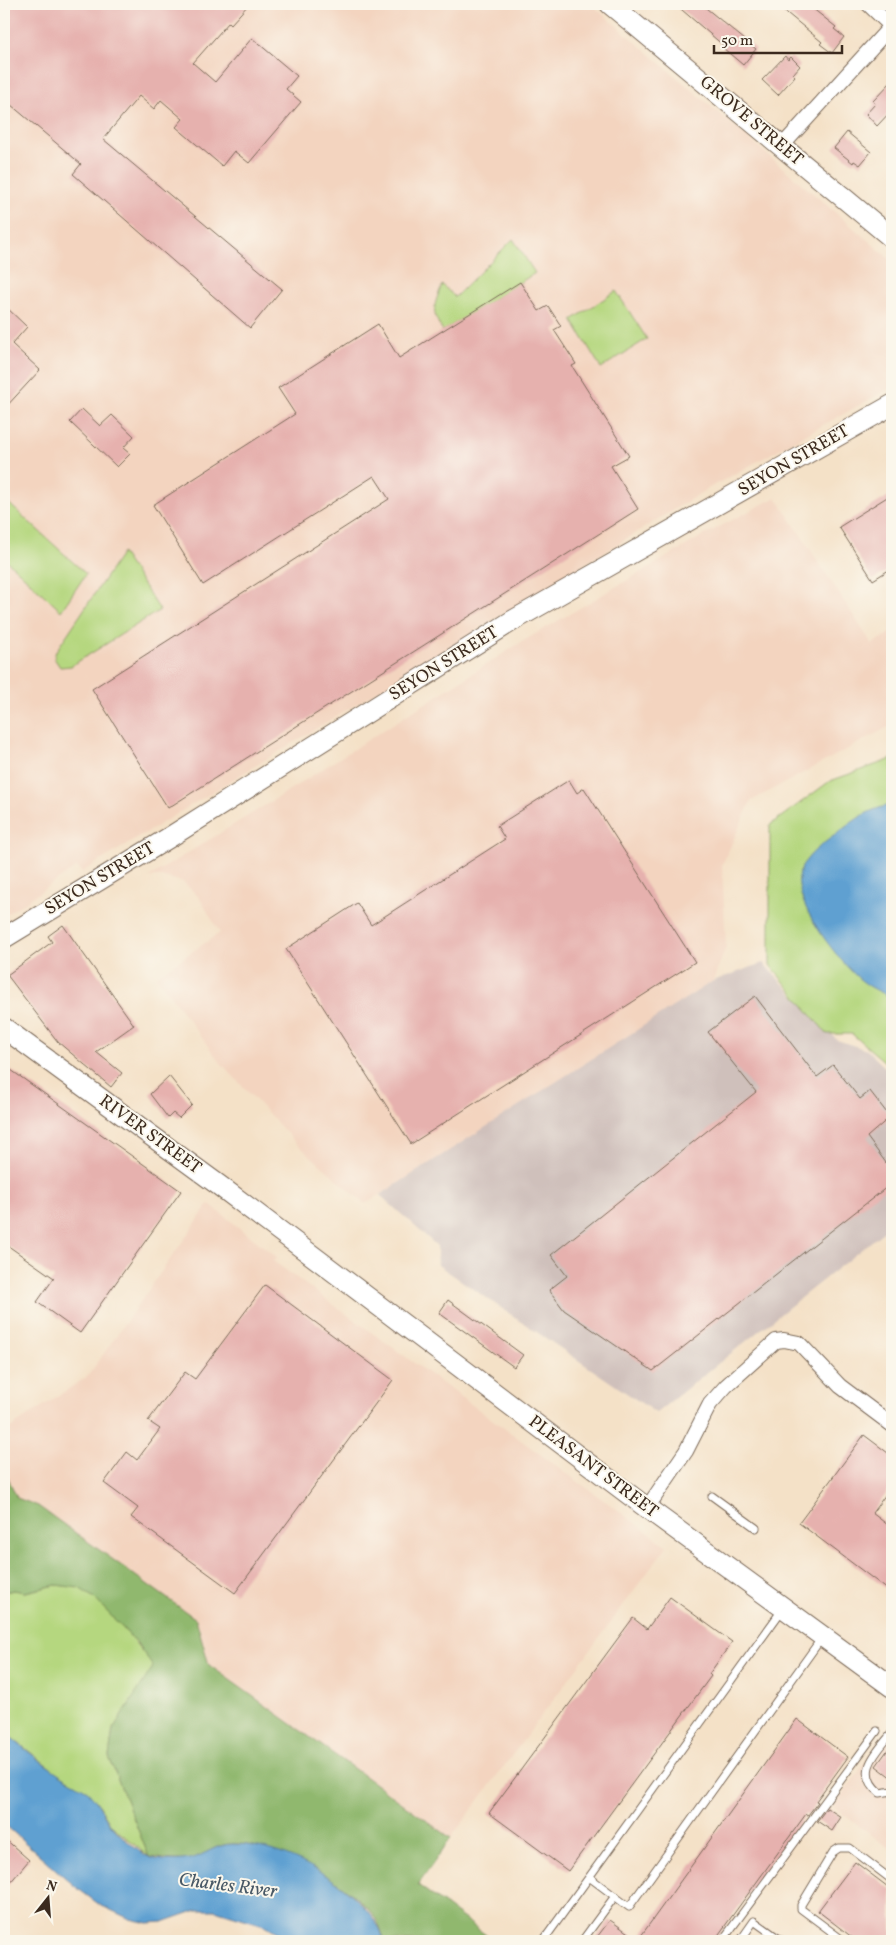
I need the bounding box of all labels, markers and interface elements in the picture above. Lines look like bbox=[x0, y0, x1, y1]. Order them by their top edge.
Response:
scale bar bbox=[714, 22, 841, 54]
text: 50 m bbox=[721, 31, 753, 52]
street label: GROVE STREET bbox=[694, 70, 809, 172]
street label: SEYON STREET bbox=[734, 419, 855, 503]
street label: SEYON STREET bbox=[385, 620, 504, 708]
street label: SEYON STREET bbox=[40, 836, 160, 922]
street label: RIVER STREET bbox=[94, 1089, 207, 1181]
street label: PLEASANT STREET bbox=[523, 1410, 664, 1524]
water label: Charles River bbox=[177, 1867, 280, 1905]
north arrow bbox=[22, 1872, 72, 1922]
text: N bbox=[44, 1876, 59, 1898]

